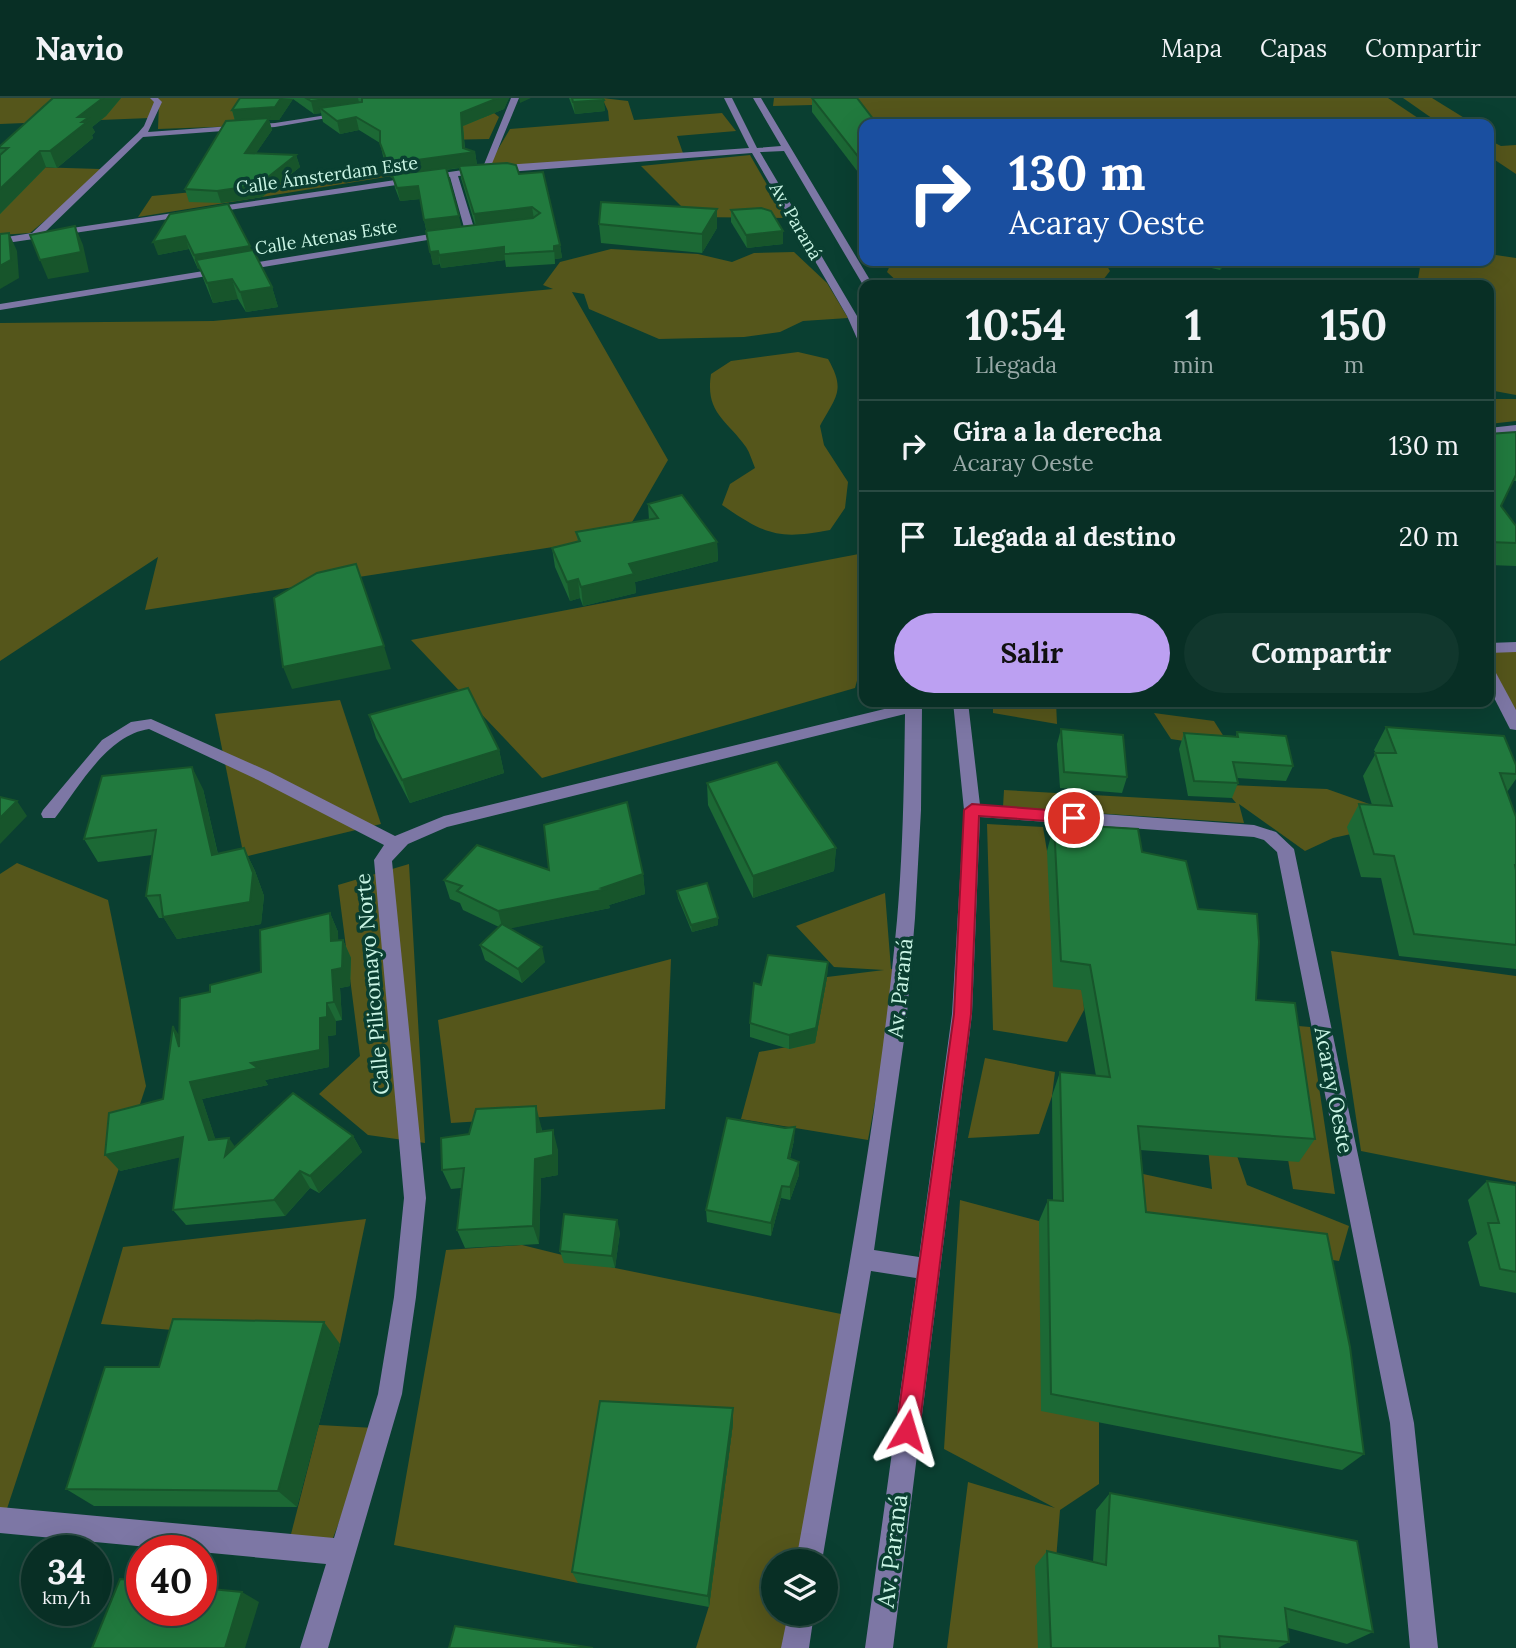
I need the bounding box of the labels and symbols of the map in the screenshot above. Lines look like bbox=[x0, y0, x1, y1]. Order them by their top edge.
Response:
street label: Calle Ámsterdam Este bbox=[235, 151, 420, 199]
street label: Av. Paraná bbox=[764, 177, 827, 264]
street label: Calle Atenas Este bbox=[253, 214, 399, 260]
pin bbox=[1044, 788, 1104, 848]
street label: Calle Pilicomayo Norte bbox=[349, 872, 395, 1096]
street label: Av. Paraná bbox=[881, 937, 919, 1040]
street label: Acaray Oeste bbox=[1308, 1023, 1360, 1156]
position arrow bbox=[870, 1394, 944, 1468]
street label: Av. Paraná bbox=[870, 1492, 914, 1611]
speed limit sign: 40 bbox=[126, 1535, 217, 1626]

